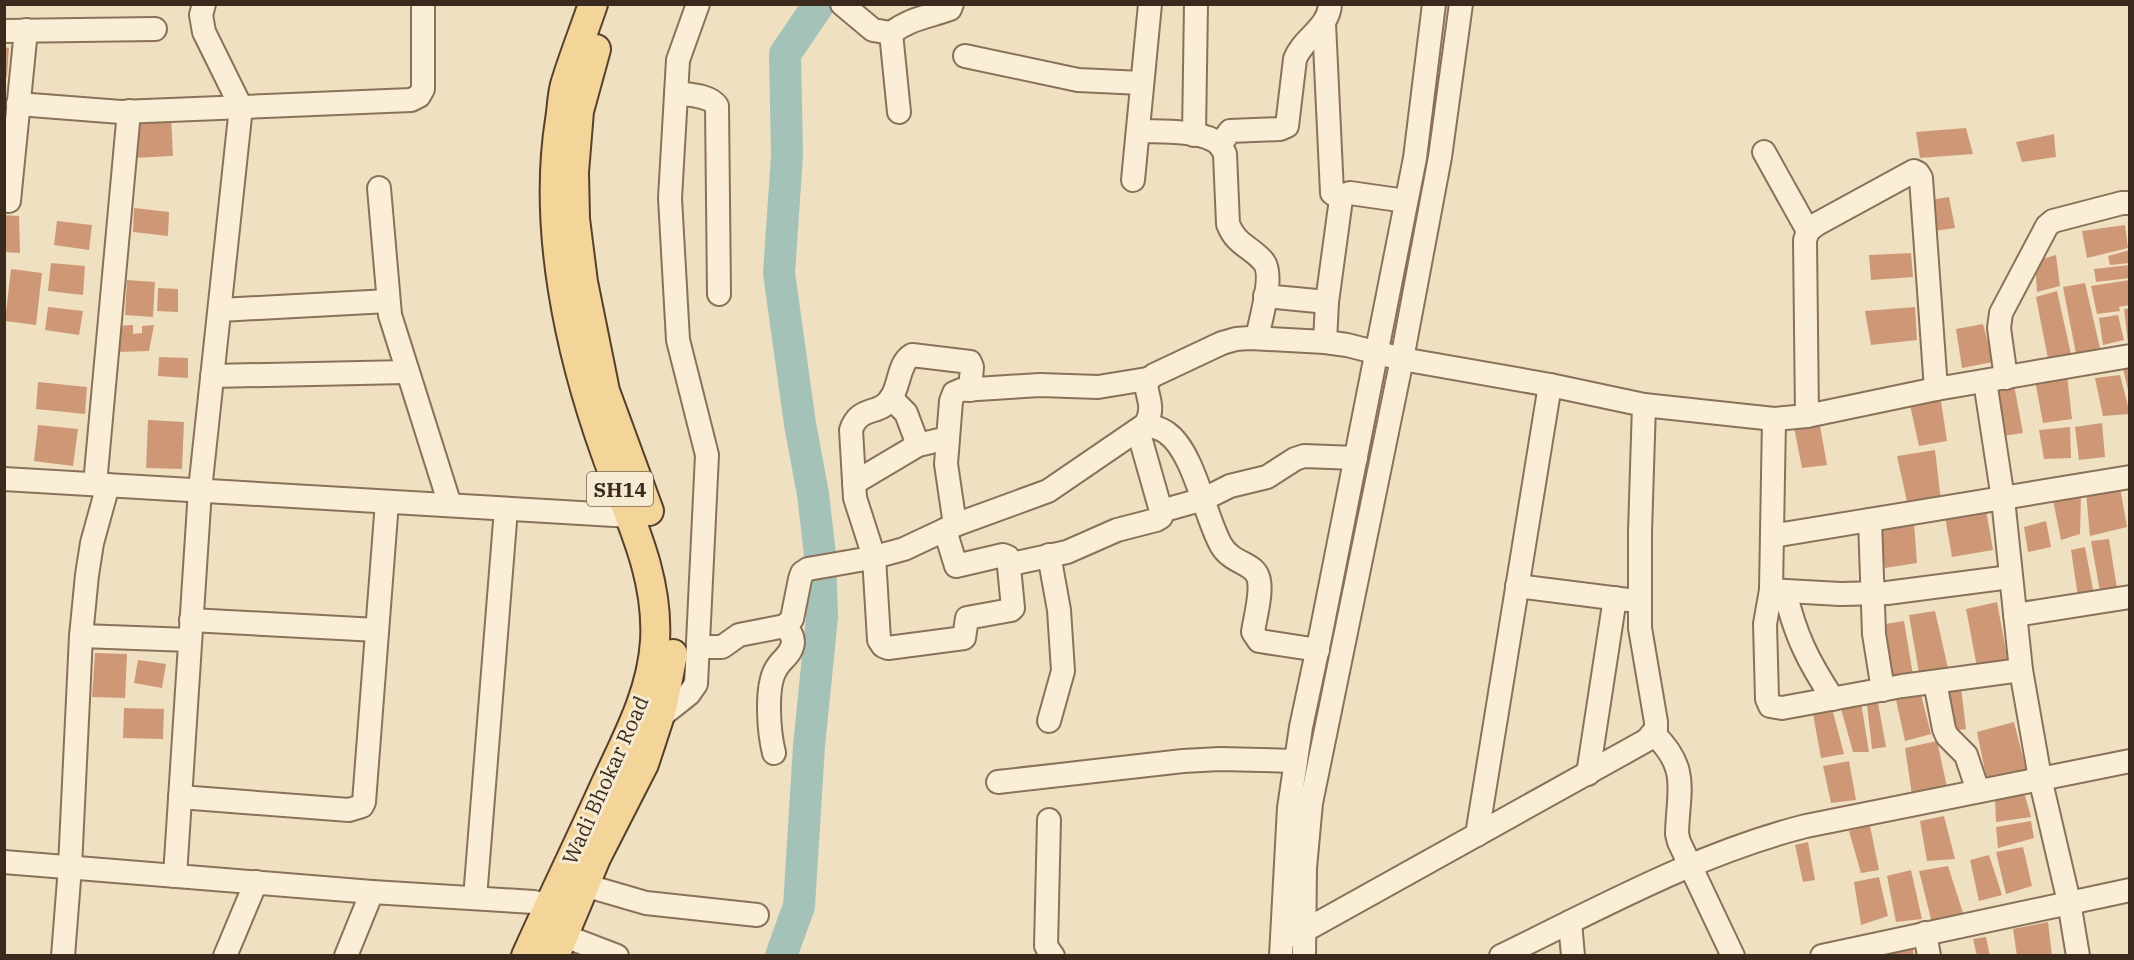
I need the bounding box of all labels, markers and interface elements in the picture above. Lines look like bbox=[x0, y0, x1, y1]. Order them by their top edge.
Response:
road number: SH14 bbox=[587, 472, 653, 506]
street label: Wadi Bhokar Road bbox=[555, 691, 655, 869]

